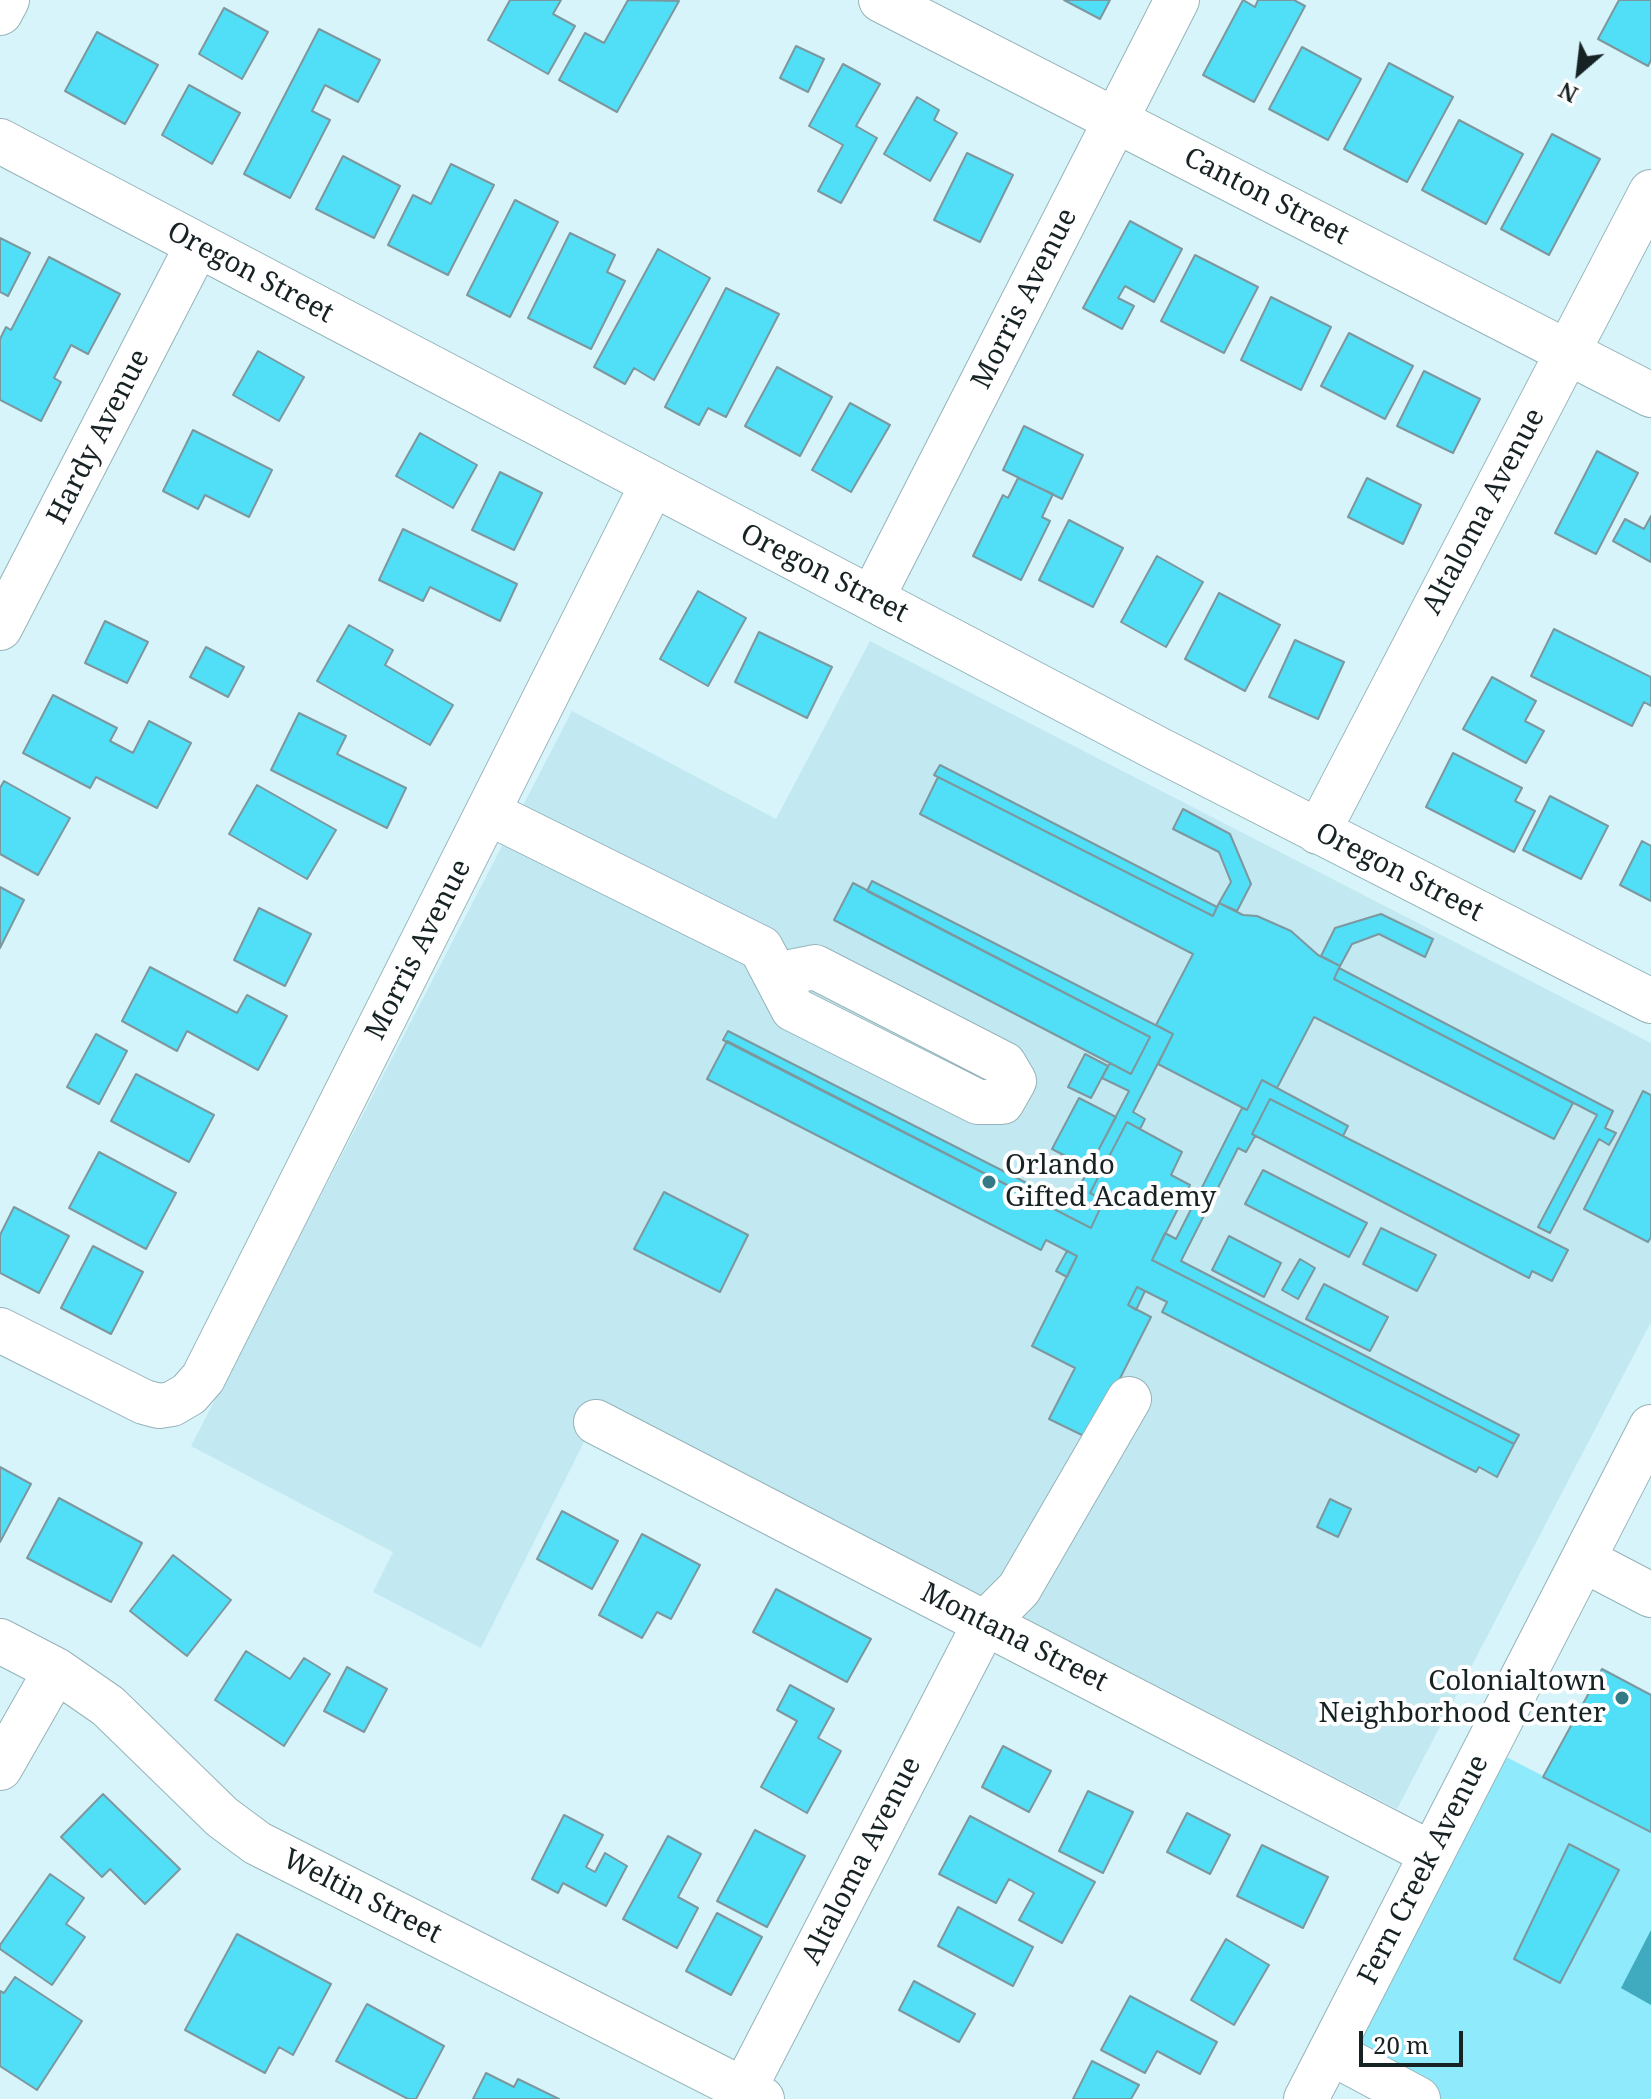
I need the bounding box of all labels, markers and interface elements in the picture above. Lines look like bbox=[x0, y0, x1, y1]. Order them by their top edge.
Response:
north arrow bbox=[1539, 32, 1619, 112]
text: N bbox=[1553, 76, 1582, 111]
street label: Canton Street bbox=[1178, 141, 1354, 253]
street label: Morris Avenue bbox=[965, 203, 1085, 395]
street label: Oregon Street bbox=[161, 215, 339, 331]
street label: Hardy Avenue bbox=[41, 344, 157, 530]
street label: Altaloma Avenue bbox=[1416, 403, 1552, 621]
street label: Oregon Street bbox=[735, 517, 913, 631]
street label: Oregon Street bbox=[1310, 816, 1488, 930]
street label: Morris Avenue bbox=[359, 854, 479, 1046]
place label: Orlando Gifted Academy bbox=[1005, 1149, 1216, 1215]
marker: Orlando Gifted Academy bbox=[980, 1173, 998, 1191]
street label: Montana Street bbox=[915, 1576, 1113, 1700]
place label: Colonialtown Neighborhood Center bbox=[1318, 1665, 1606, 1731]
marker: Colonialtown Neighborhood Center bbox=[1613, 1689, 1631, 1707]
street label: Fern Creek Avenue bbox=[1352, 1750, 1496, 1990]
street label: Altaloma Avenue bbox=[795, 1752, 929, 1970]
street label: Weltin Street bbox=[277, 1843, 447, 1951]
scale bar bbox=[1363, 2015, 1467, 2065]
text: 20 m bbox=[1373, 2028, 1429, 2061]

